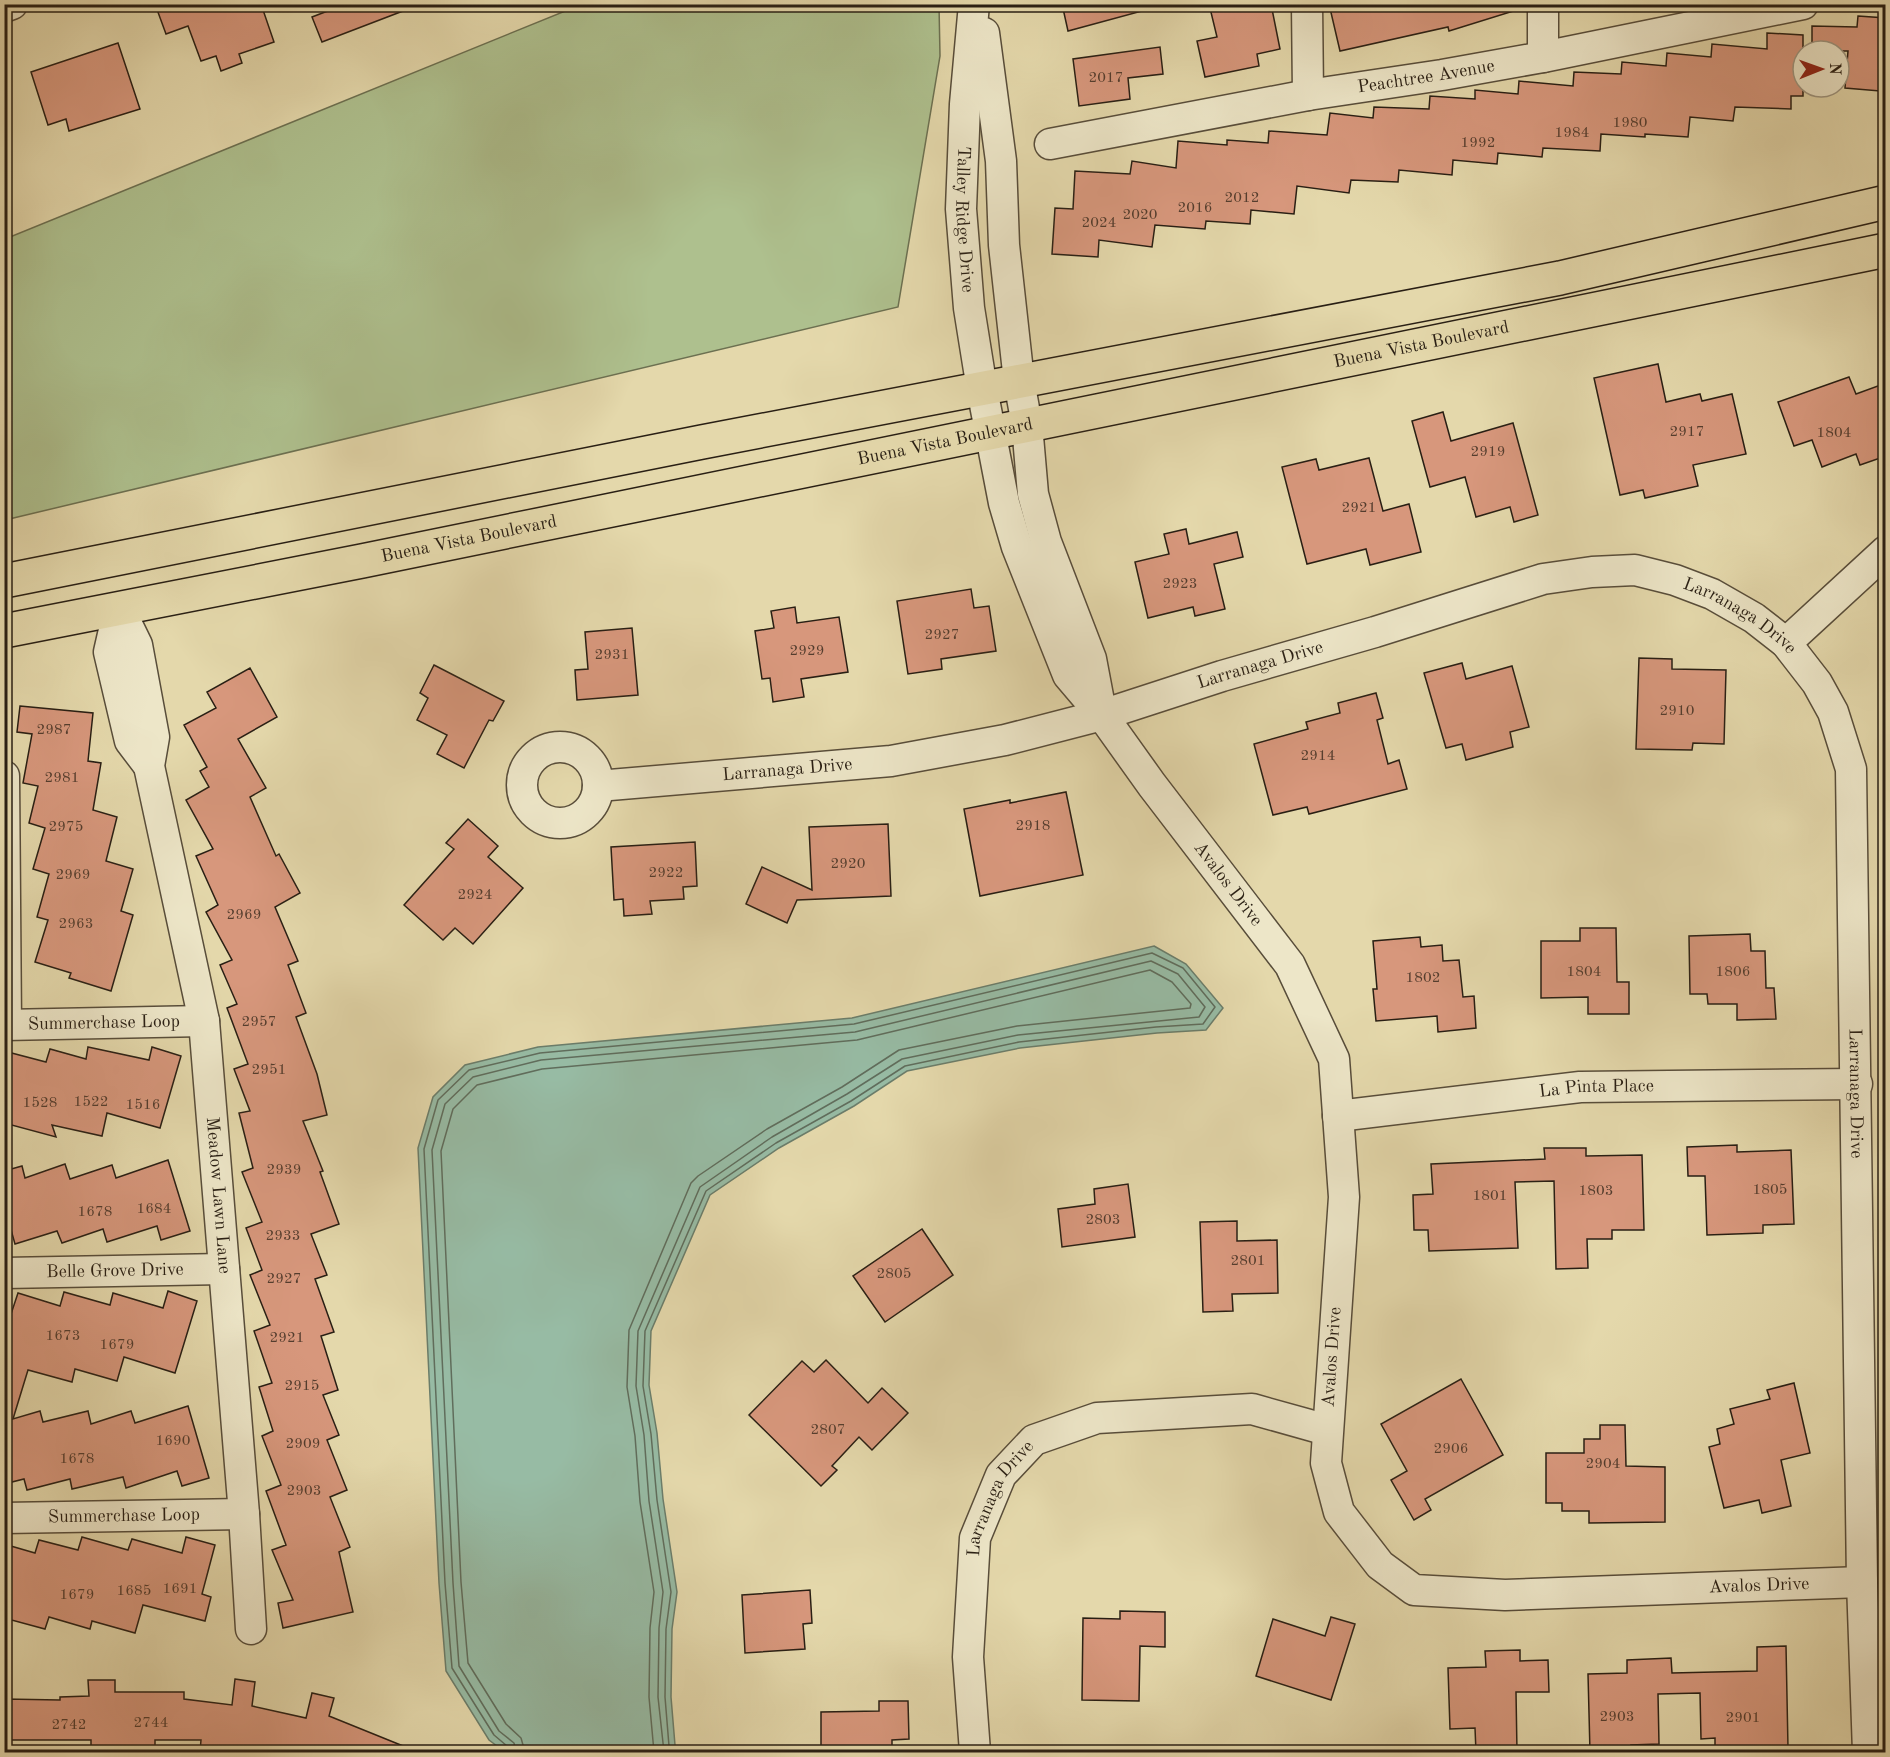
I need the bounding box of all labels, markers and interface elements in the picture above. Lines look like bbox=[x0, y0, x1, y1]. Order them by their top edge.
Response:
north arrow bbox=[1791, 39, 1851, 99]
street label: Peachtree Avenue bbox=[1356, 57, 1496, 97]
text: N bbox=[1826, 63, 1842, 76]
house number: 2017 bbox=[1089, 71, 1123, 86]
house number: 1980 bbox=[1613, 116, 1647, 131]
house number: 1984 bbox=[1555, 126, 1589, 141]
house number: 1992 bbox=[1461, 136, 1495, 151]
street label: Talley Ridge Drive bbox=[952, 146, 977, 293]
house number: 2012 bbox=[1225, 191, 1259, 206]
house number: 2016 bbox=[1178, 201, 1212, 216]
house number: 2020 bbox=[1123, 208, 1157, 223]
house number: 2024 bbox=[1082, 216, 1116, 231]
street label: Buena Vista Boulevard bbox=[1332, 318, 1511, 372]
street label: Buena Vista Boulevard bbox=[856, 415, 1035, 469]
house number: 2917 bbox=[1670, 425, 1704, 440]
house number: 1804 bbox=[1817, 426, 1851, 441]
house number: 2919 bbox=[1471, 445, 1505, 460]
house number: 2921 bbox=[1342, 501, 1376, 516]
street label: Buena Vista Boulevard bbox=[380, 512, 558, 566]
street label: Larranaga Drive bbox=[1681, 575, 1800, 657]
house number: 2923 bbox=[1163, 577, 1197, 592]
house number: 2927 bbox=[925, 628, 959, 643]
street label: Larranaga Drive bbox=[1195, 638, 1325, 692]
house number: 2929 bbox=[790, 644, 824, 659]
house number: 2931 bbox=[595, 648, 629, 663]
house number: 2910 bbox=[1660, 704, 1694, 719]
house number: 2987 bbox=[37, 723, 71, 738]
house number: 2914 bbox=[1301, 749, 1335, 764]
street label: Larranaga Drive bbox=[722, 755, 853, 784]
house number: 2981 bbox=[45, 771, 79, 786]
house number: 2918 bbox=[1016, 819, 1050, 834]
house number: 2975 bbox=[49, 820, 83, 835]
street label: Avalos Drive bbox=[1190, 839, 1266, 929]
house number: 2920 bbox=[831, 857, 865, 872]
house number: 2922 bbox=[649, 866, 683, 881]
house number: 2969 bbox=[56, 868, 90, 883]
house number: 2924 bbox=[458, 888, 492, 903]
house number: 2969 bbox=[227, 908, 261, 923]
house number: 2963 bbox=[59, 917, 93, 932]
house number: 1804 bbox=[1567, 965, 1601, 980]
house number: 1806 bbox=[1716, 965, 1750, 980]
house number: 1802 bbox=[1406, 971, 1440, 986]
street label: Summerchase Loop bbox=[28, 1012, 180, 1034]
house number: 2957 bbox=[242, 1015, 276, 1030]
street label: Larranaga Drive bbox=[1846, 1028, 1865, 1159]
house number: 2951 bbox=[252, 1063, 286, 1078]
street label: La Pinta Place bbox=[1538, 1077, 1654, 1101]
house number: 1522 bbox=[74, 1095, 108, 1110]
house number: 1528 bbox=[23, 1096, 57, 1111]
house number: 1516 bbox=[126, 1098, 160, 1113]
street label: Meadow Lawn Lane bbox=[203, 1116, 233, 1275]
house number: 2939 bbox=[267, 1163, 301, 1178]
house number: 1805 bbox=[1753, 1183, 1787, 1198]
house number: 1803 bbox=[1579, 1184, 1613, 1199]
house number: 1801 bbox=[1473, 1189, 1507, 1204]
house number: 1684 bbox=[137, 1202, 171, 1217]
house number: 1678 bbox=[78, 1205, 112, 1220]
house number: 2803 bbox=[1086, 1213, 1120, 1228]
house number: 2933 bbox=[266, 1229, 300, 1244]
house number: 2801 bbox=[1231, 1254, 1265, 1269]
street label: Belle Grove Drive bbox=[46, 1261, 184, 1281]
house number: 2805 bbox=[877, 1267, 911, 1282]
house number: 2927 bbox=[267, 1272, 301, 1287]
street label: Avalos Drive bbox=[1320, 1306, 1344, 1408]
house number: 1673 bbox=[46, 1329, 80, 1344]
house number: 2921 bbox=[270, 1331, 304, 1346]
house number: 1679 bbox=[100, 1338, 134, 1353]
house number: 2915 bbox=[285, 1379, 319, 1394]
house number: 2807 bbox=[811, 1423, 845, 1438]
house number: 1690 bbox=[156, 1434, 190, 1449]
house number: 2909 bbox=[286, 1437, 320, 1452]
street label: Larranaga Drive bbox=[965, 1437, 1037, 1557]
house number: 2906 bbox=[1434, 1442, 1468, 1457]
house number: 1678 bbox=[60, 1452, 94, 1467]
house number: 2904 bbox=[1586, 1457, 1620, 1472]
house number: 2903 bbox=[287, 1484, 321, 1499]
street label: Summerchase Loop bbox=[48, 1506, 200, 1526]
street label: Avalos Drive bbox=[1709, 1575, 1810, 1597]
house number: 1691 bbox=[163, 1582, 197, 1597]
house number: 1685 bbox=[117, 1584, 151, 1599]
house number: 1679 bbox=[60, 1588, 94, 1603]
house number: 2903 bbox=[1600, 1710, 1634, 1725]
house number: 2901 bbox=[1726, 1711, 1760, 1726]
house number: 2744 bbox=[134, 1716, 168, 1731]
house number: 2742 bbox=[52, 1718, 86, 1733]

